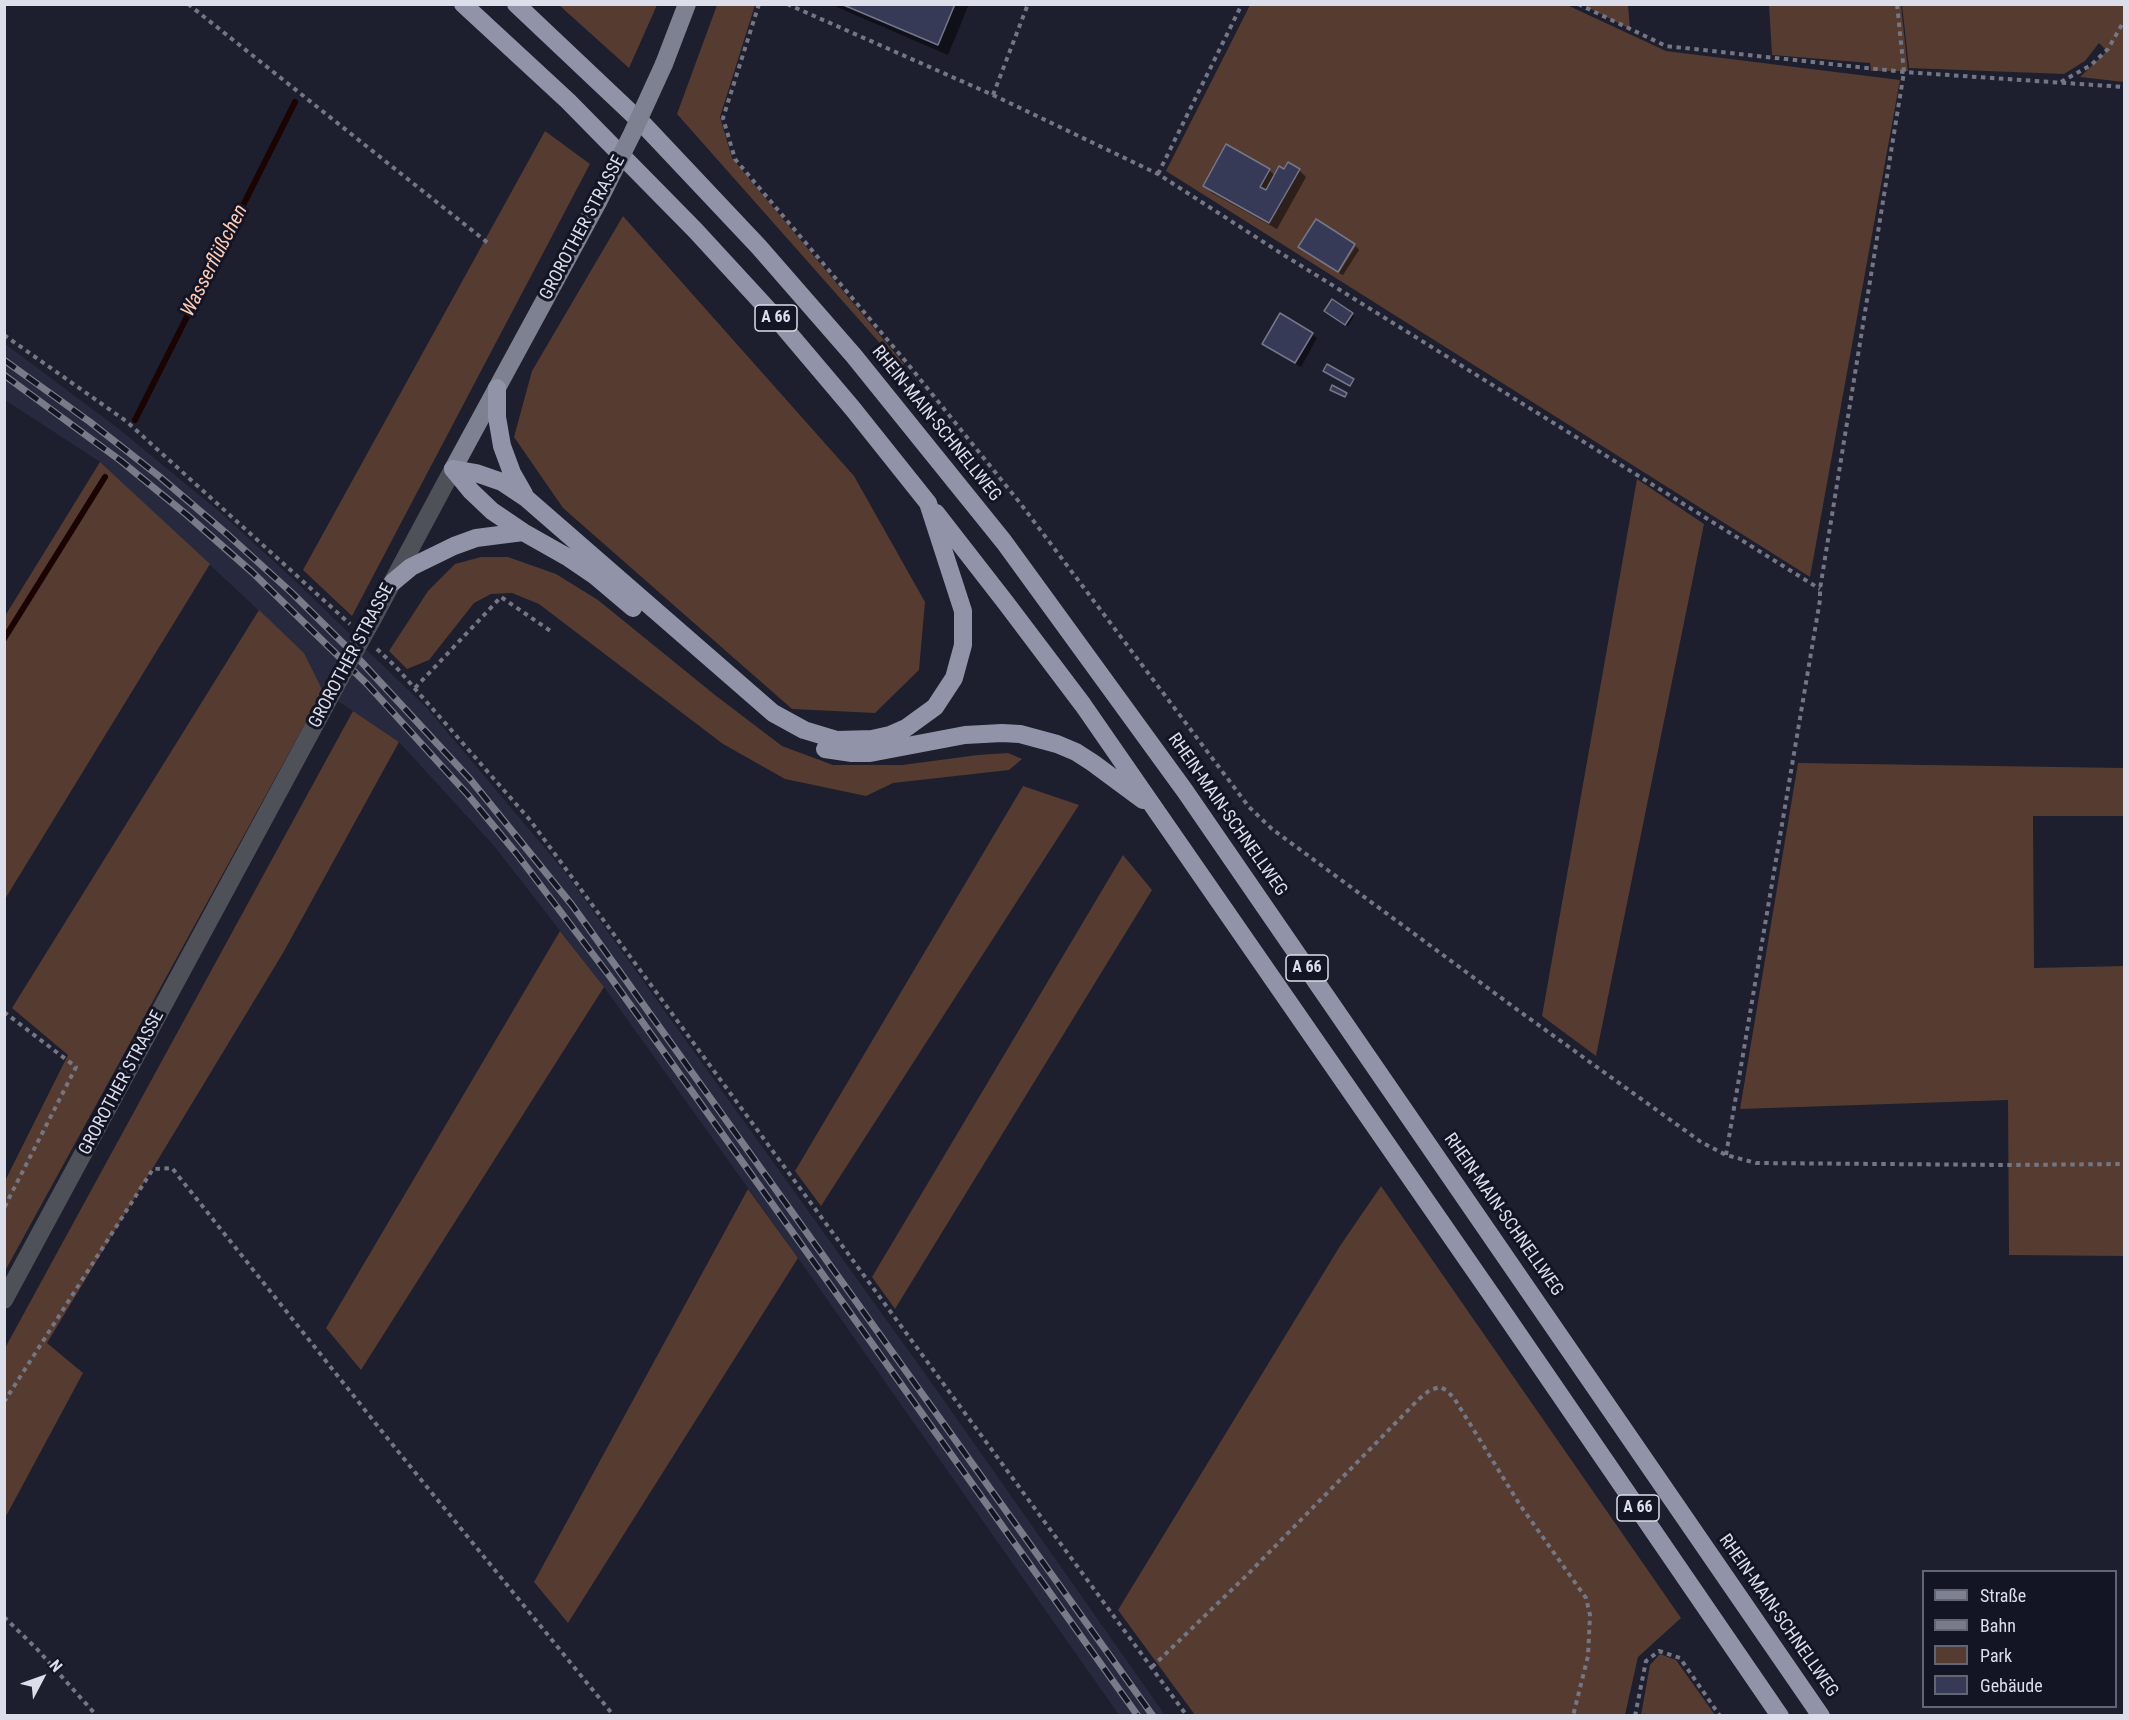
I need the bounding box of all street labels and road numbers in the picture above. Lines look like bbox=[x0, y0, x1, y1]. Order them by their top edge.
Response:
street label: GROROTHER STRASSE bbox=[536, 152, 630, 304]
road number: A 66 bbox=[755, 305, 797, 331]
street label: RHEIN-MAIN-SCHNELLWEG bbox=[867, 342, 1005, 506]
street label: GROROTHER STRASSE bbox=[305, 580, 399, 732]
street label: RHEIN-MAIN-SCHNELLWEG bbox=[1163, 729, 1291, 901]
road number: A 66 bbox=[1286, 955, 1328, 981]
street label: GROROTHER STRASSE bbox=[75, 1007, 169, 1159]
street label: RHEIN-MAIN-SCHNELLWEG bbox=[1439, 1129, 1567, 1301]
road number: A 66 bbox=[1617, 1495, 1659, 1521]
street label: RHEIN-MAIN-SCHNELLWEG bbox=[1714, 1530, 1842, 1702]

